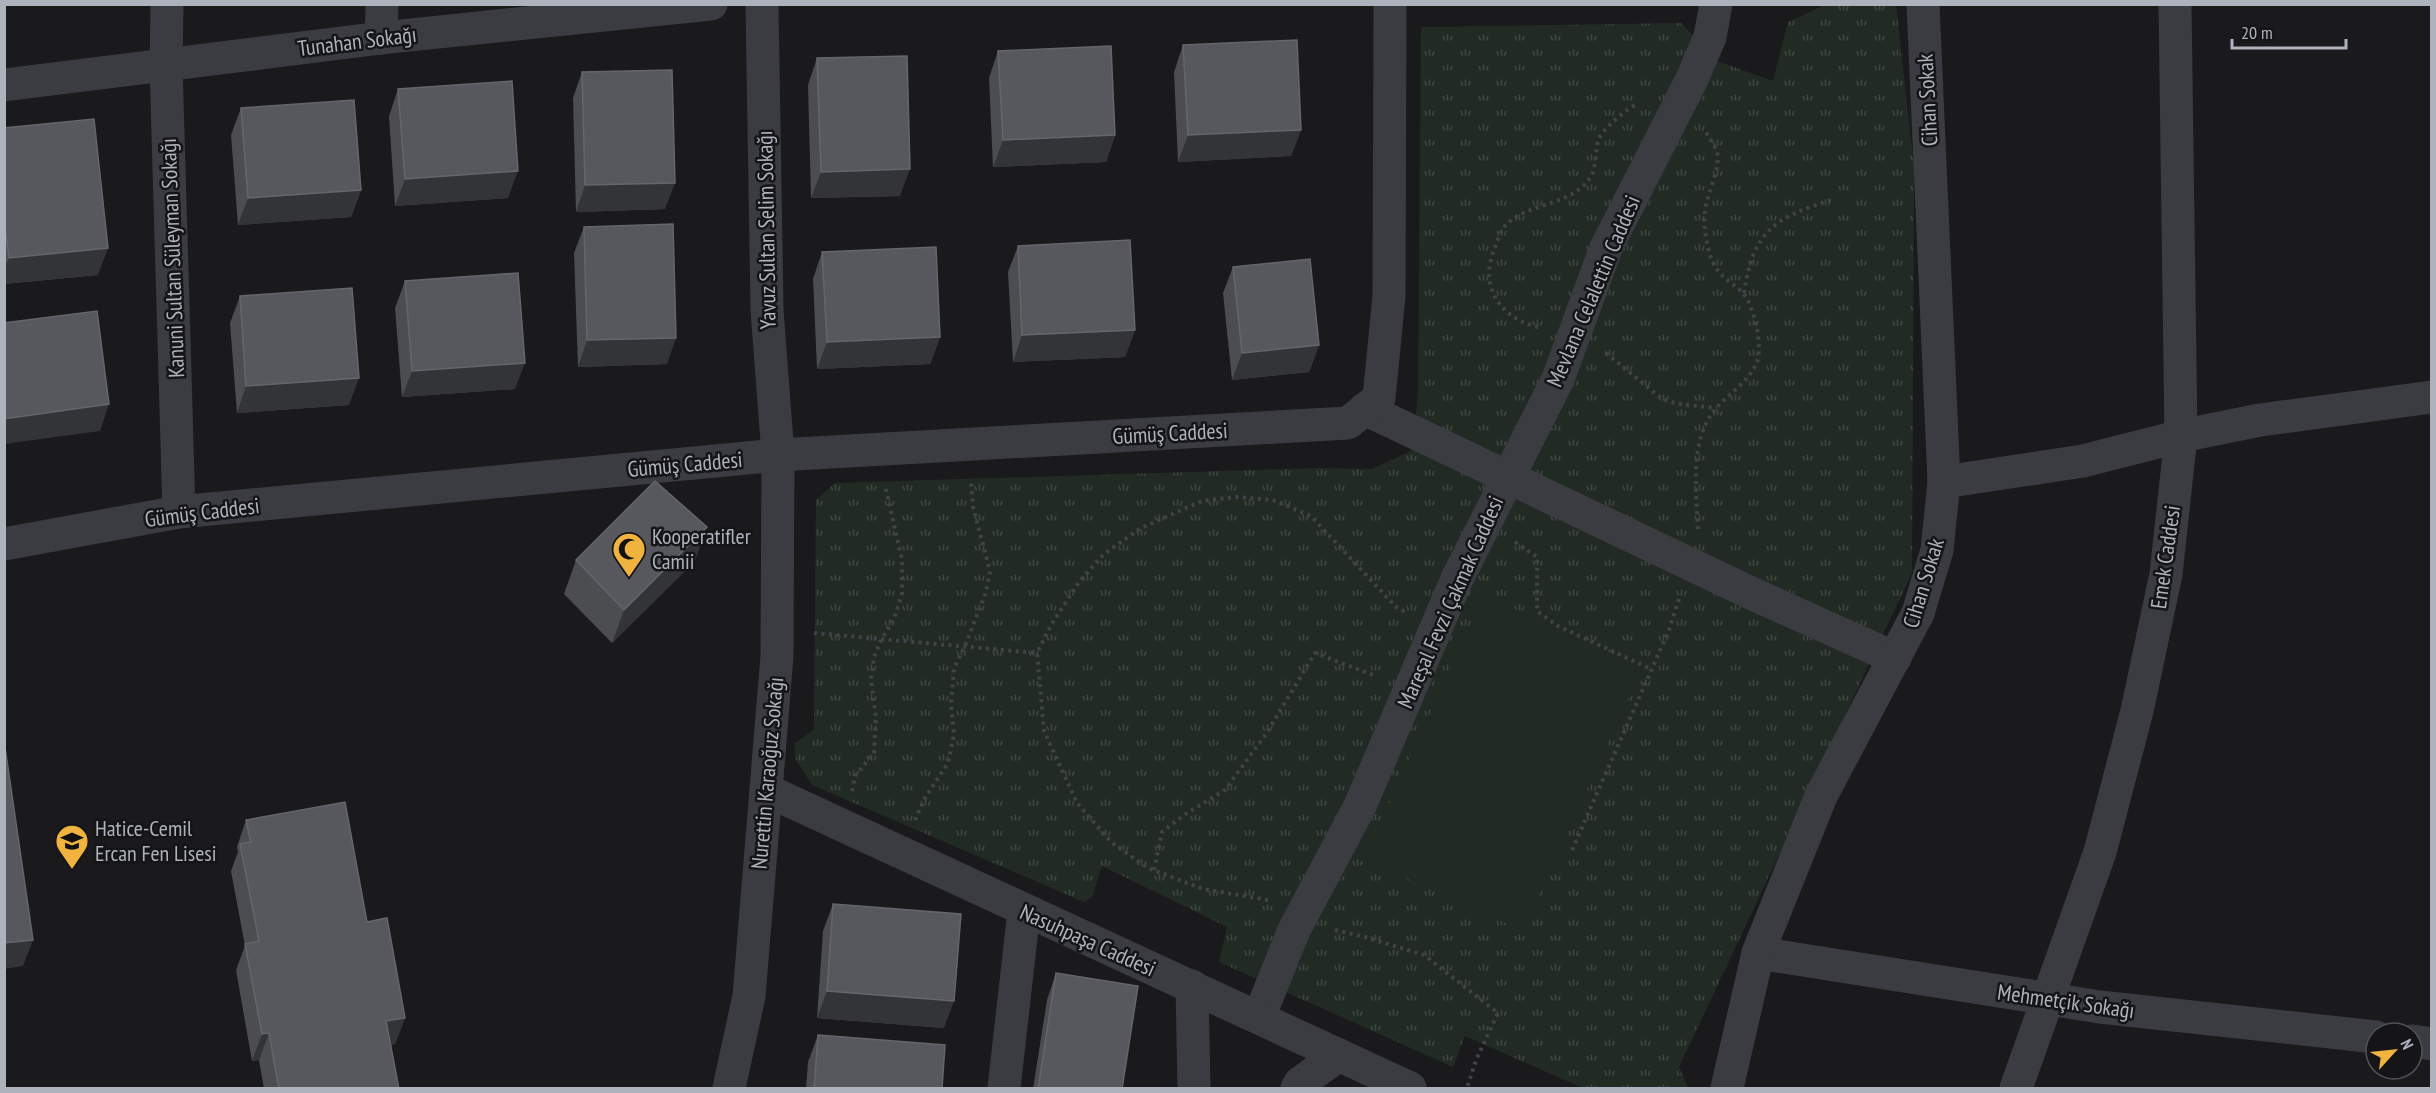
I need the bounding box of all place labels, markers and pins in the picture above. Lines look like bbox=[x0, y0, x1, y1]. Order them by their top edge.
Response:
place label: Kooperatifler Camii bbox=[652, 522, 751, 575]
mosque icon: Kooperatifler Camii bbox=[611, 531, 647, 578]
place label: Hatice-Cemil Ercan Fen Lisesi bbox=[95, 814, 217, 867]
school or university icon: Hatice-Cemil Ercan Fen Lisesi bbox=[54, 823, 90, 870]

